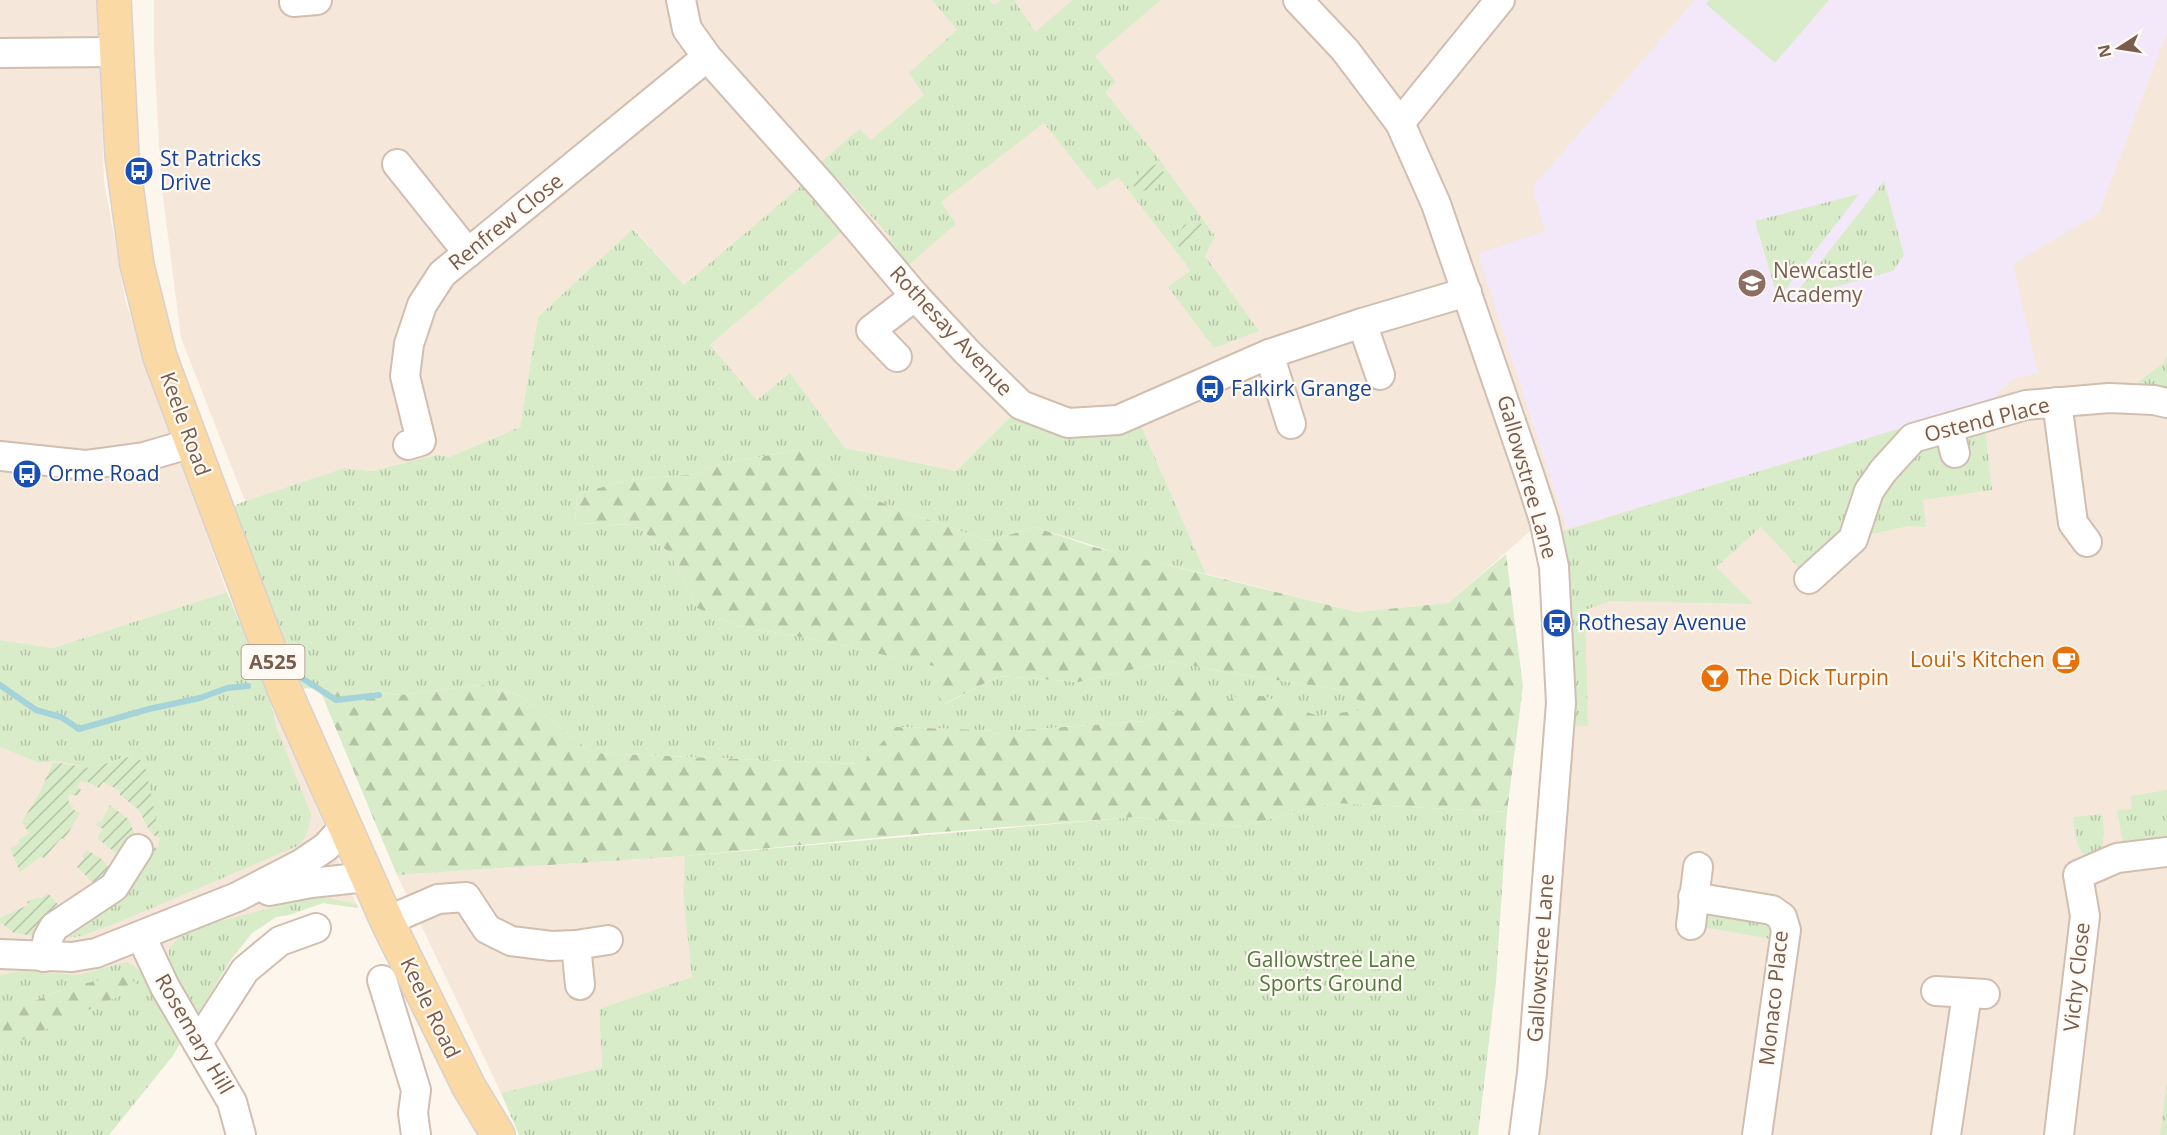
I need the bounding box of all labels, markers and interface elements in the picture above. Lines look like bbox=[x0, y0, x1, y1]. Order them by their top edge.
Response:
north arrow bbox=[2089, 18, 2149, 78]
text: N bbox=[2092, 42, 2116, 60]
place label: St Patricks Drive bbox=[160, 144, 261, 196]
bus stop icon: St Patricks Drive bbox=[123, 155, 155, 187]
street label: Renfrew Close bbox=[442, 166, 568, 276]
place label: Newcastle Academy bbox=[1773, 256, 1873, 308]
street label: Rothesay Avenue bbox=[884, 259, 1019, 401]
school or university icon: Newcastle Academy bbox=[1736, 267, 1768, 299]
street label: Keele Road bbox=[154, 368, 218, 480]
bus stop icon: Falkirk Grange bbox=[1194, 373, 1226, 405]
place label: Falkirk Grange bbox=[1231, 374, 1372, 402]
street label: Ostend Place bbox=[1921, 390, 2052, 448]
street label: Gallowstree Lane bbox=[1491, 392, 1565, 562]
bus stop icon: Orme Road bbox=[11, 458, 43, 490]
place label: Orme Road bbox=[48, 459, 160, 487]
bus stop icon: Rothesay Avenue bbox=[1541, 607, 1573, 639]
place label: Rothesay Avenue bbox=[1578, 608, 1747, 636]
cafe icon: Loui's Kitchen bbox=[2050, 644, 2082, 676]
road number: A525 bbox=[242, 645, 304, 679]
place label: Loui's Kitchen bbox=[1910, 645, 2045, 673]
bar icon: The Dick Turpin bbox=[1699, 662, 1731, 694]
place label: The Dick Turpin bbox=[1736, 663, 1889, 691]
street label: Gallowstree Lane bbox=[1520, 873, 1560, 1043]
street label: Vichy Close bbox=[2056, 921, 2096, 1033]
street label: Monaco Place bbox=[1752, 929, 1794, 1067]
park label: Gallowstree Lane Sports Ground bbox=[1247, 945, 1415, 997]
street label: Keele Road bbox=[394, 952, 467, 1063]
street label: Rosemary Hill bbox=[149, 968, 241, 1099]

